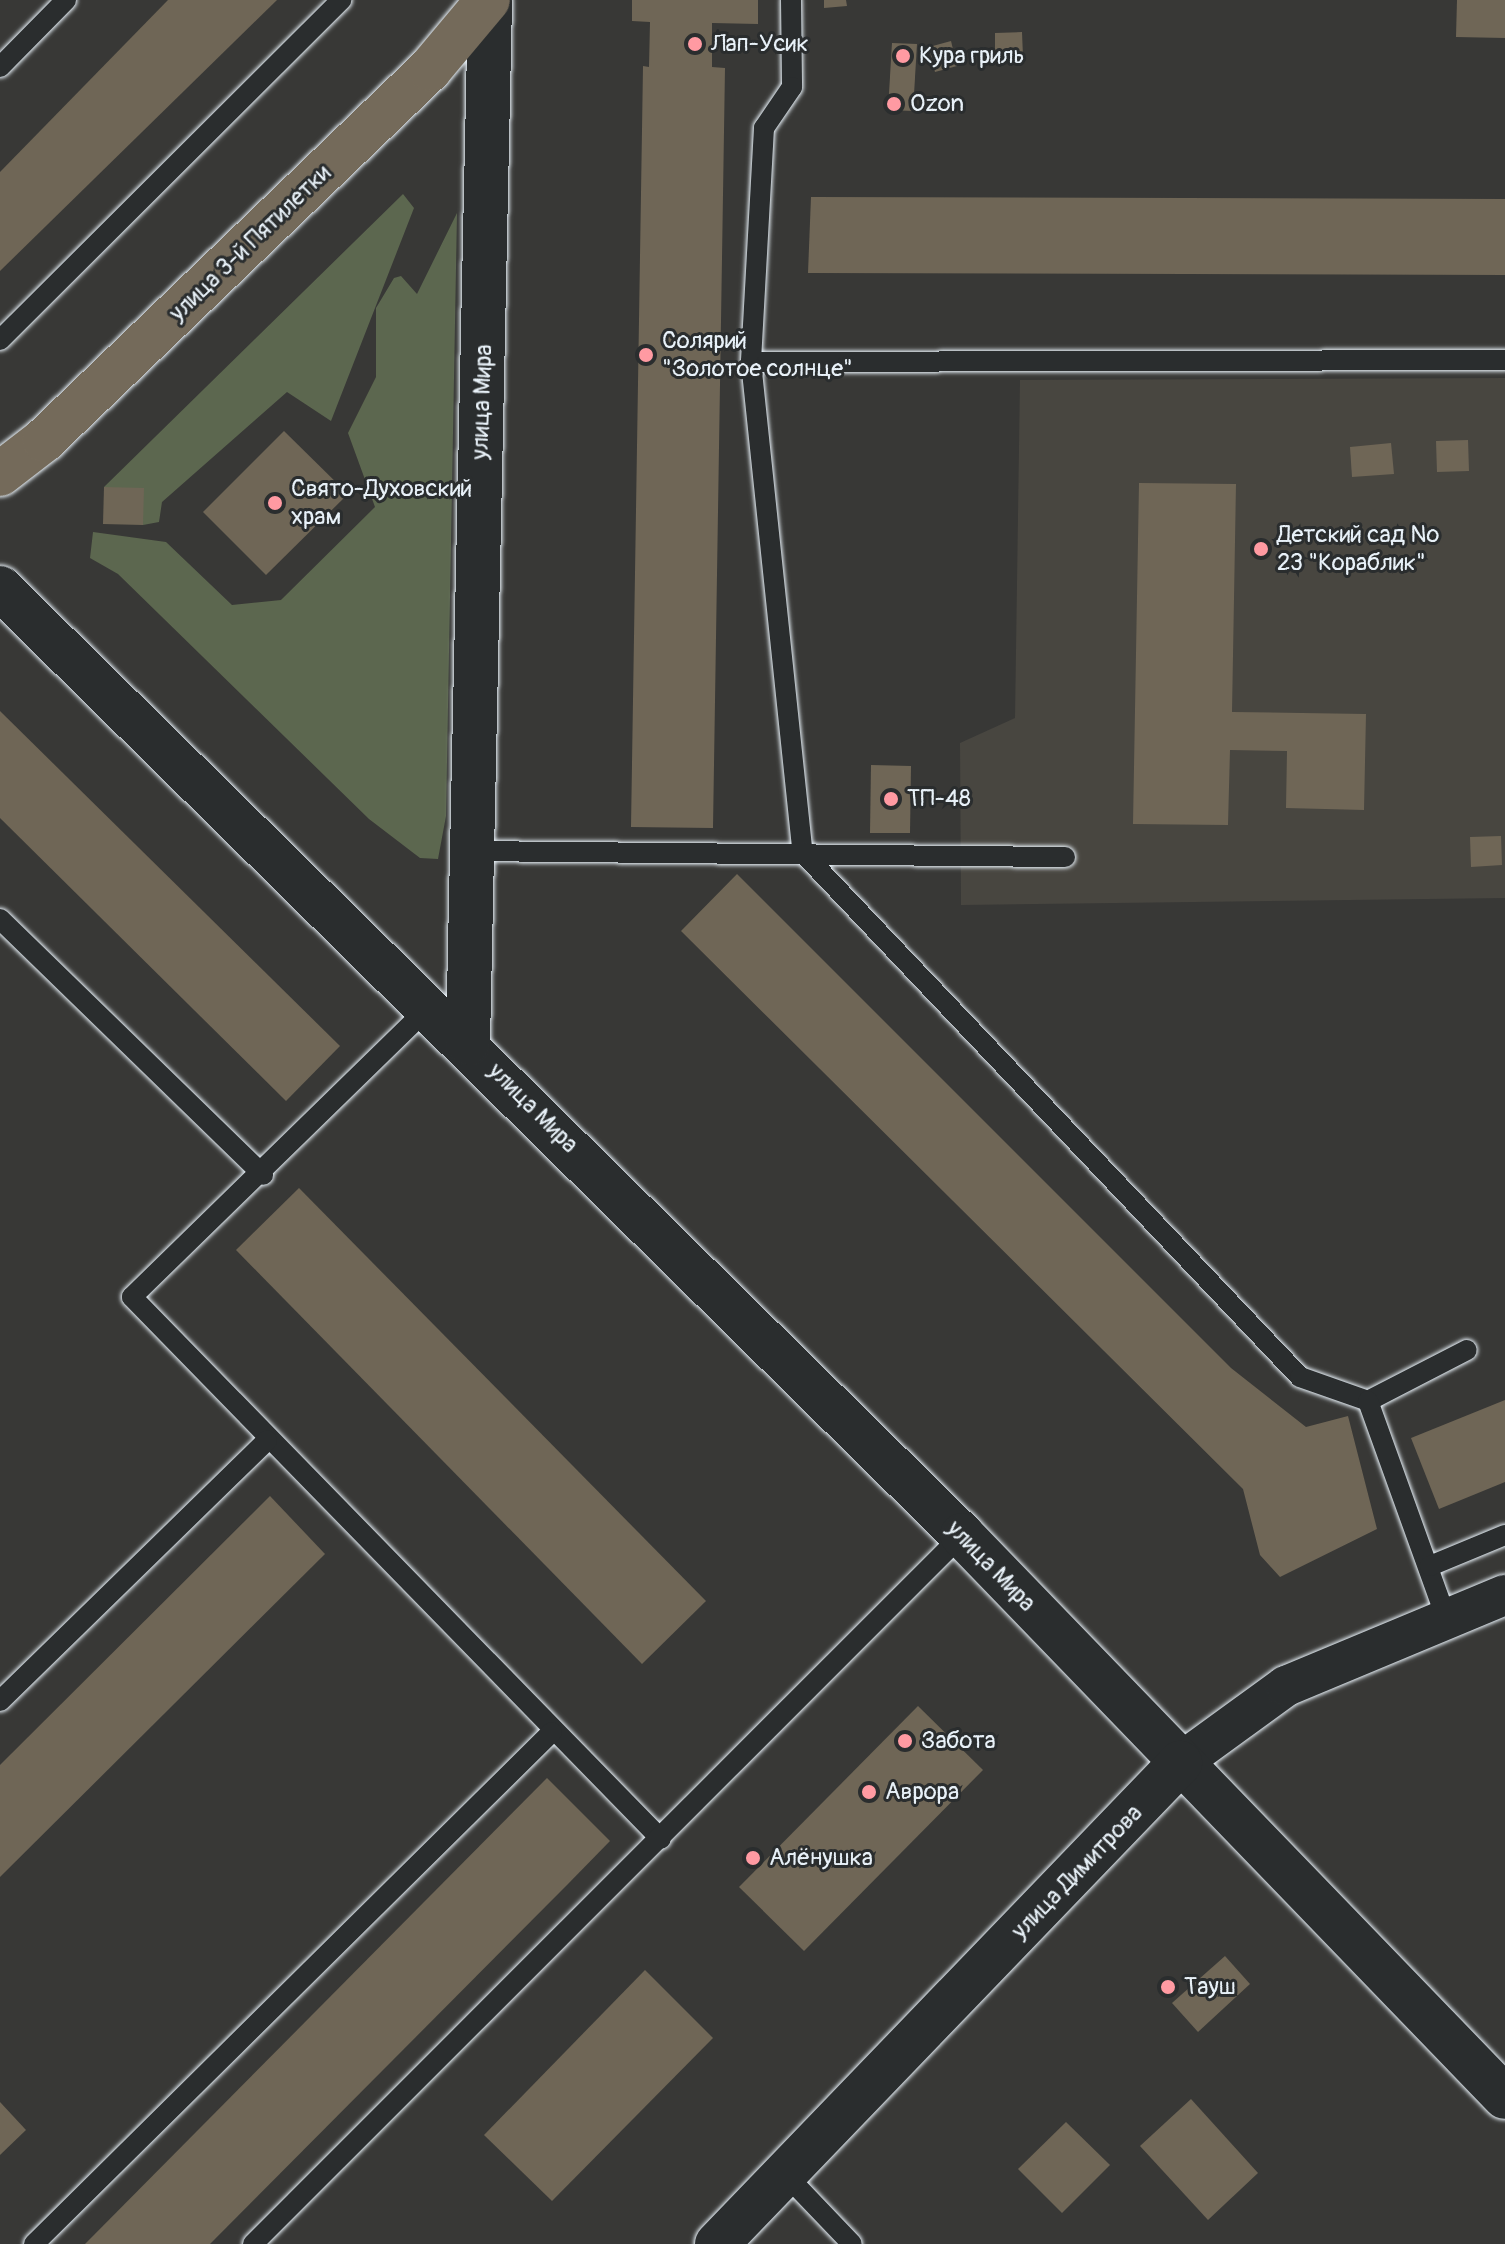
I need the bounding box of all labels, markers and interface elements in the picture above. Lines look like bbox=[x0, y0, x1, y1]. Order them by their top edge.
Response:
place label: Лап-Усик bbox=[711, 30, 809, 58]
marker: Лап-Усик bbox=[686, 35, 704, 53]
place label: Кура гриль bbox=[919, 42, 1025, 70]
marker: Кура гриль bbox=[894, 47, 912, 65]
place label: Ozon bbox=[910, 90, 964, 118]
marker: Ozon bbox=[885, 95, 903, 113]
street label: улица 3-й Пятилетки bbox=[163, 159, 337, 327]
place label: Солярий "Золотое солнце" bbox=[662, 327, 853, 383]
street label: улица Мира bbox=[466, 344, 498, 460]
marker: Солярий "Золотое солнце" bbox=[637, 346, 655, 364]
place label: Свято-Духовский храм bbox=[291, 475, 472, 531]
marker: Свято-Духовский храм bbox=[266, 494, 284, 512]
place label: Детский сад № 23 "Кораблик" bbox=[1277, 521, 1439, 577]
marker: Детский сад № 23 "Кораблик" bbox=[1252, 540, 1270, 558]
place label: ТП-48 bbox=[907, 785, 971, 813]
marker: ТП-48 bbox=[882, 790, 900, 808]
street label: улица Мира bbox=[482, 1057, 584, 1159]
street label: улица Мира bbox=[941, 1514, 1041, 1618]
place label: Забота bbox=[921, 1727, 996, 1755]
marker: Забота bbox=[896, 1732, 914, 1750]
place label: Аврора bbox=[885, 1778, 959, 1806]
marker: Аврора bbox=[860, 1783, 878, 1801]
street label: улица Димитрова bbox=[1006, 1799, 1148, 1945]
place label: Алёнушка bbox=[769, 1844, 873, 1872]
marker: Алёнушка bbox=[744, 1849, 762, 1867]
place label: Тауш bbox=[1184, 1973, 1236, 2001]
marker: Тауш bbox=[1159, 1978, 1177, 1996]

